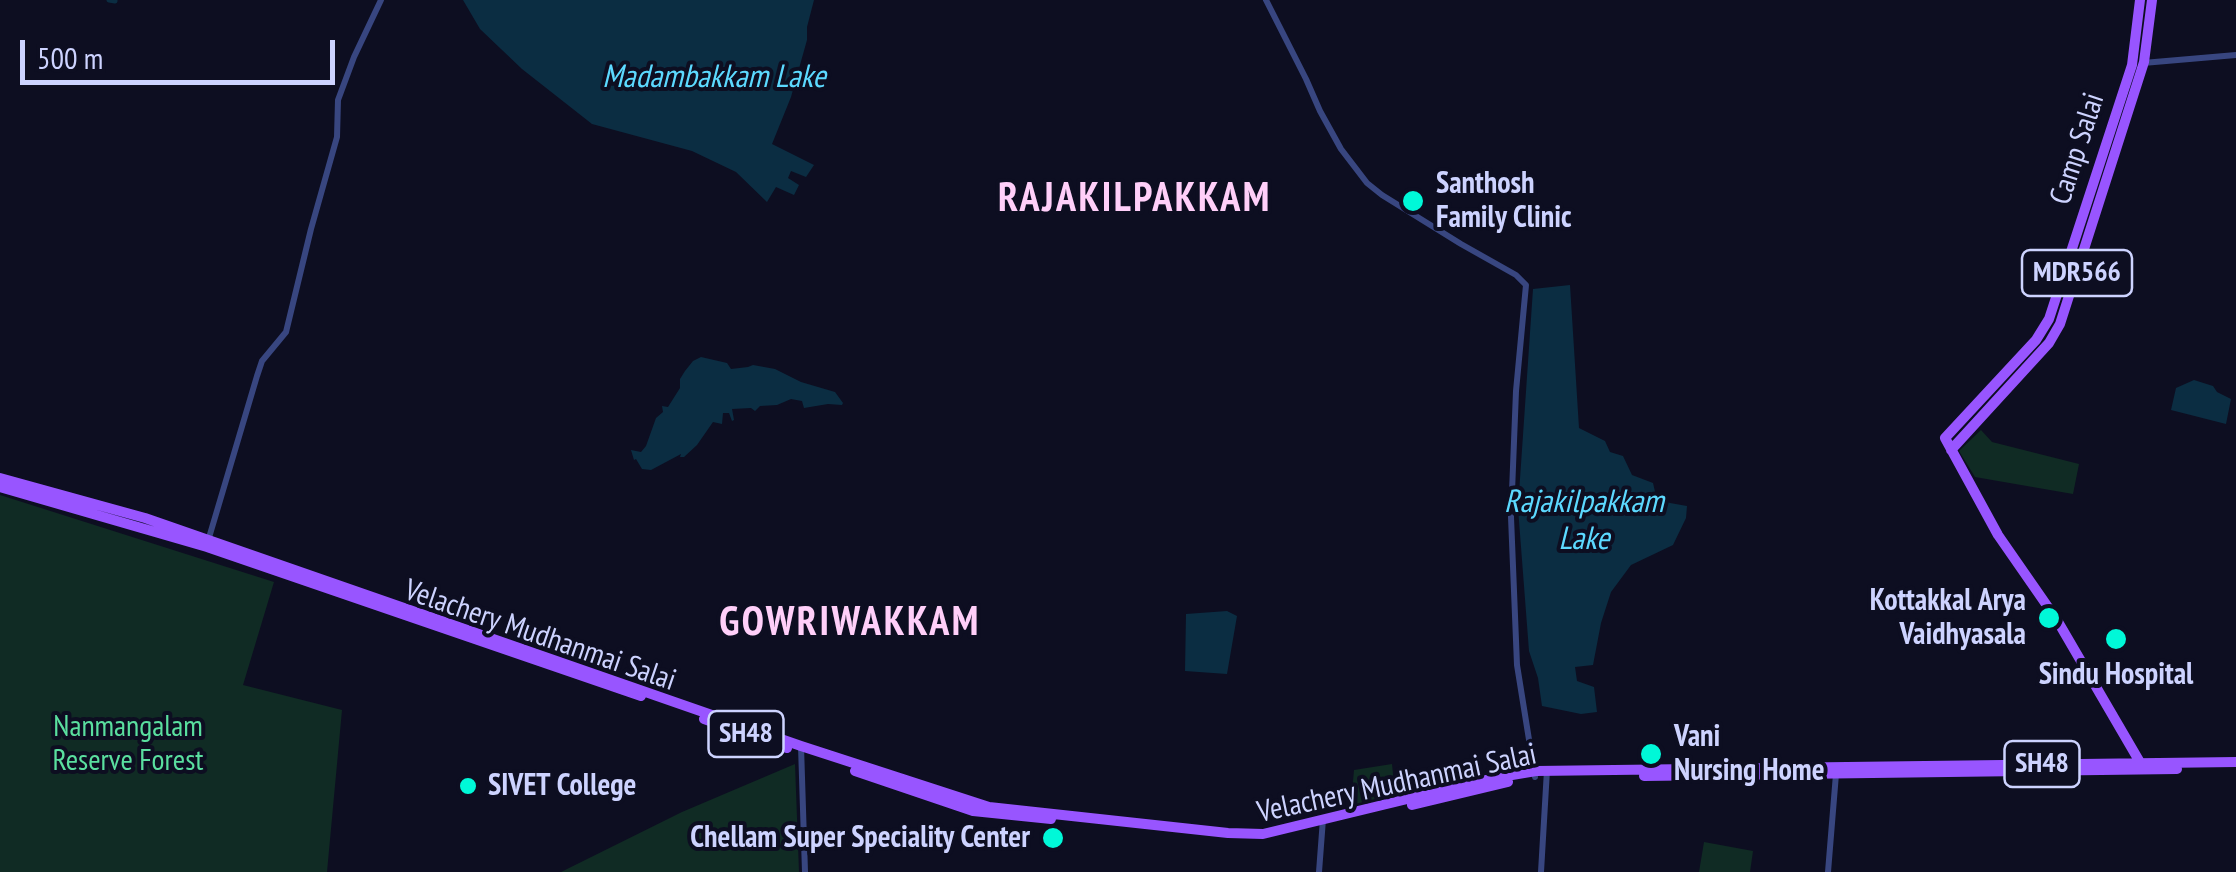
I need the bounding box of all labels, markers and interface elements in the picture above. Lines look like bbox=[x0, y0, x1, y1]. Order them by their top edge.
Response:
scale bar bbox=[25, 20, 340, 82]
text: 500 m bbox=[37, 38, 103, 77]
water label: Madambakkam Lake bbox=[602, 59, 826, 97]
street label: Camp Salai bbox=[2043, 89, 2113, 209]
place label: Santhosh Family Clinic bbox=[1436, 166, 1572, 236]
district label: RAJAKILPAKKAM bbox=[998, 176, 1272, 224]
marker: Santhosh Family Clinic bbox=[1400, 188, 1426, 214]
road number: MDR566 bbox=[2022, 250, 2132, 296]
water label: Rajakilpakkam Lake bbox=[1504, 484, 1664, 559]
street label: Velachery Mudhanmai Salai bbox=[400, 573, 680, 699]
place label: Kottakkal Arya Vaidhyasala bbox=[1870, 583, 2026, 654]
district label: GOWRIWAKKAM bbox=[719, 600, 981, 648]
marker: Kottakkal Arya Vaidhyasala bbox=[2036, 605, 2062, 631]
marker: Sindu Hospital bbox=[2103, 626, 2129, 652]
place label: Sindu Hospital bbox=[2039, 657, 2193, 693]
park label: Nanmangalam Reserve Forest bbox=[52, 709, 204, 780]
road number: SH48 bbox=[708, 711, 784, 757]
place label: Vani Nursing Home bbox=[1674, 719, 1825, 790]
street label: Velachery Mudhanmai Salai bbox=[1254, 737, 1540, 831]
marker: Vani Nursing Home bbox=[1638, 741, 1664, 767]
road number: SH48 bbox=[2004, 741, 2080, 787]
place label: SIVET College bbox=[488, 768, 636, 804]
marker: SIVET College bbox=[457, 775, 479, 797]
place label: Chellam Super Speciality Center bbox=[690, 820, 1030, 856]
marker: Chellam Super Speciality Center bbox=[1040, 825, 1066, 851]

